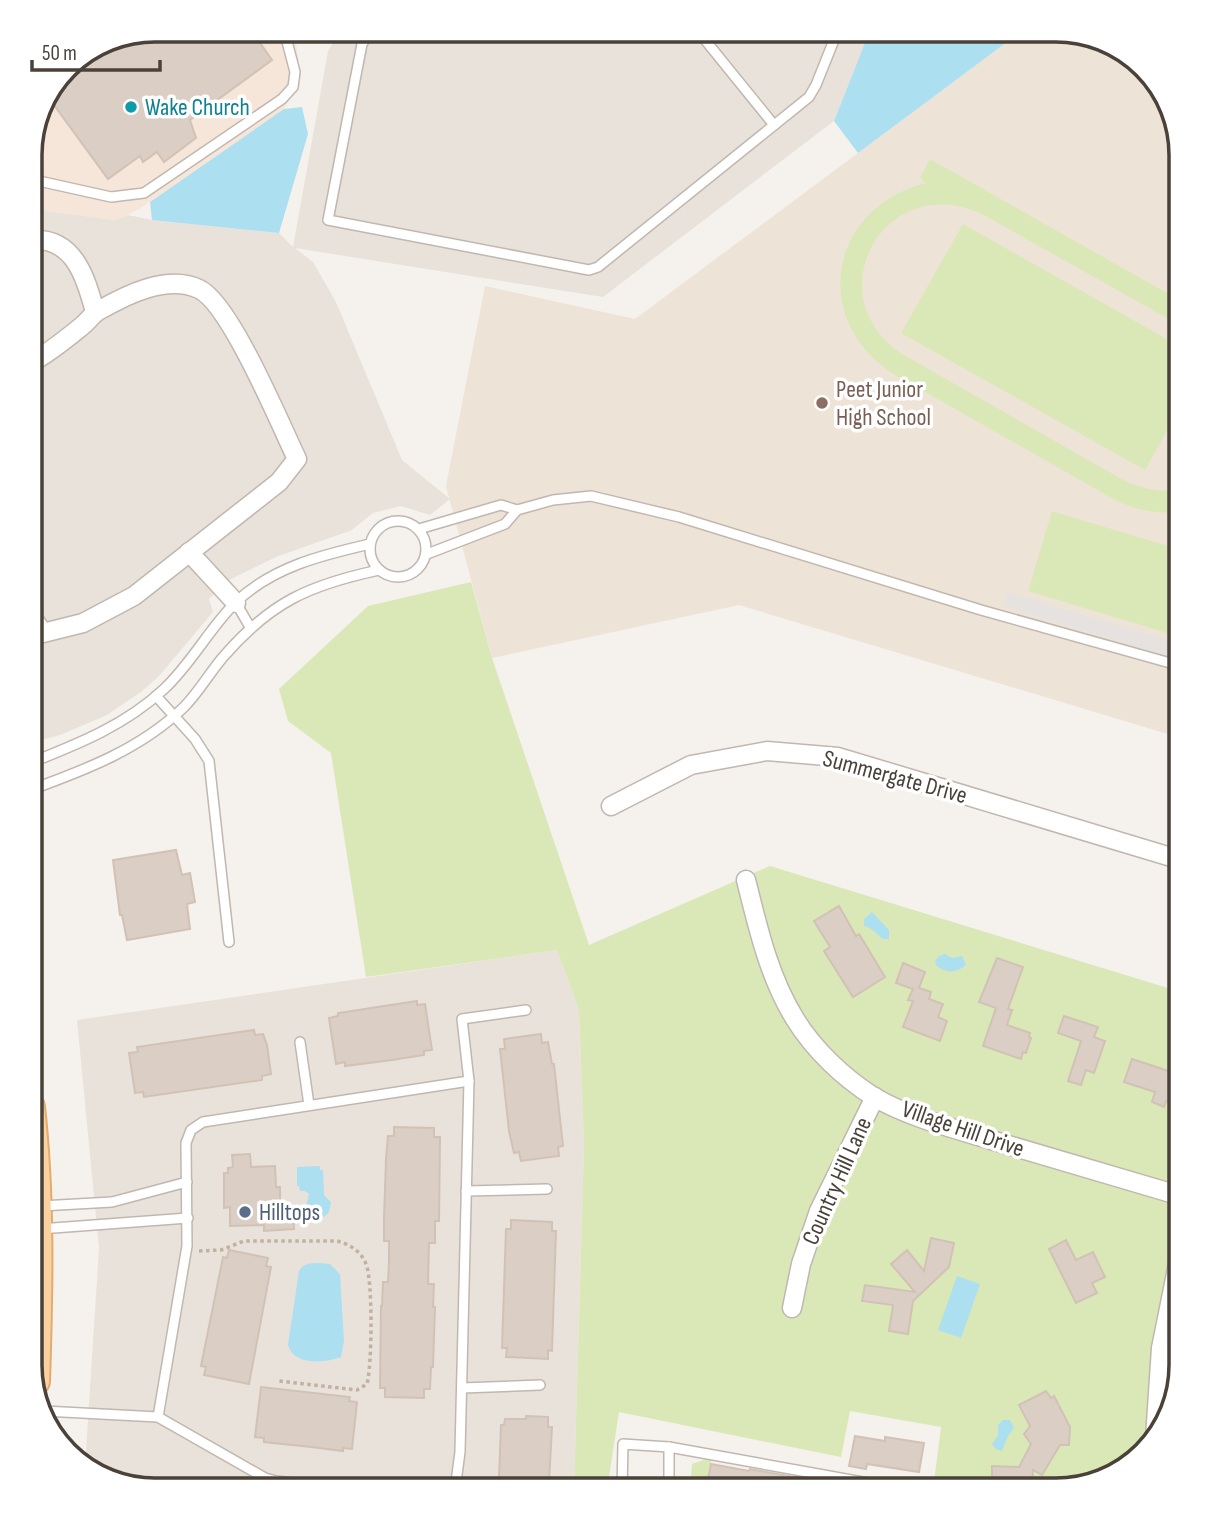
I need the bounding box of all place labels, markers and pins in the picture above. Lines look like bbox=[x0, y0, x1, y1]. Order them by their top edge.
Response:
place label: Wake Church bbox=[145, 93, 250, 122]
marker: Wake Church bbox=[123, 99, 139, 115]
place label: Peet Junior High School bbox=[836, 375, 931, 432]
marker: Peet Junior High School bbox=[814, 395, 830, 411]
place label: Hilltops bbox=[259, 1198, 320, 1227]
marker: Hilltops bbox=[237, 1204, 253, 1220]

